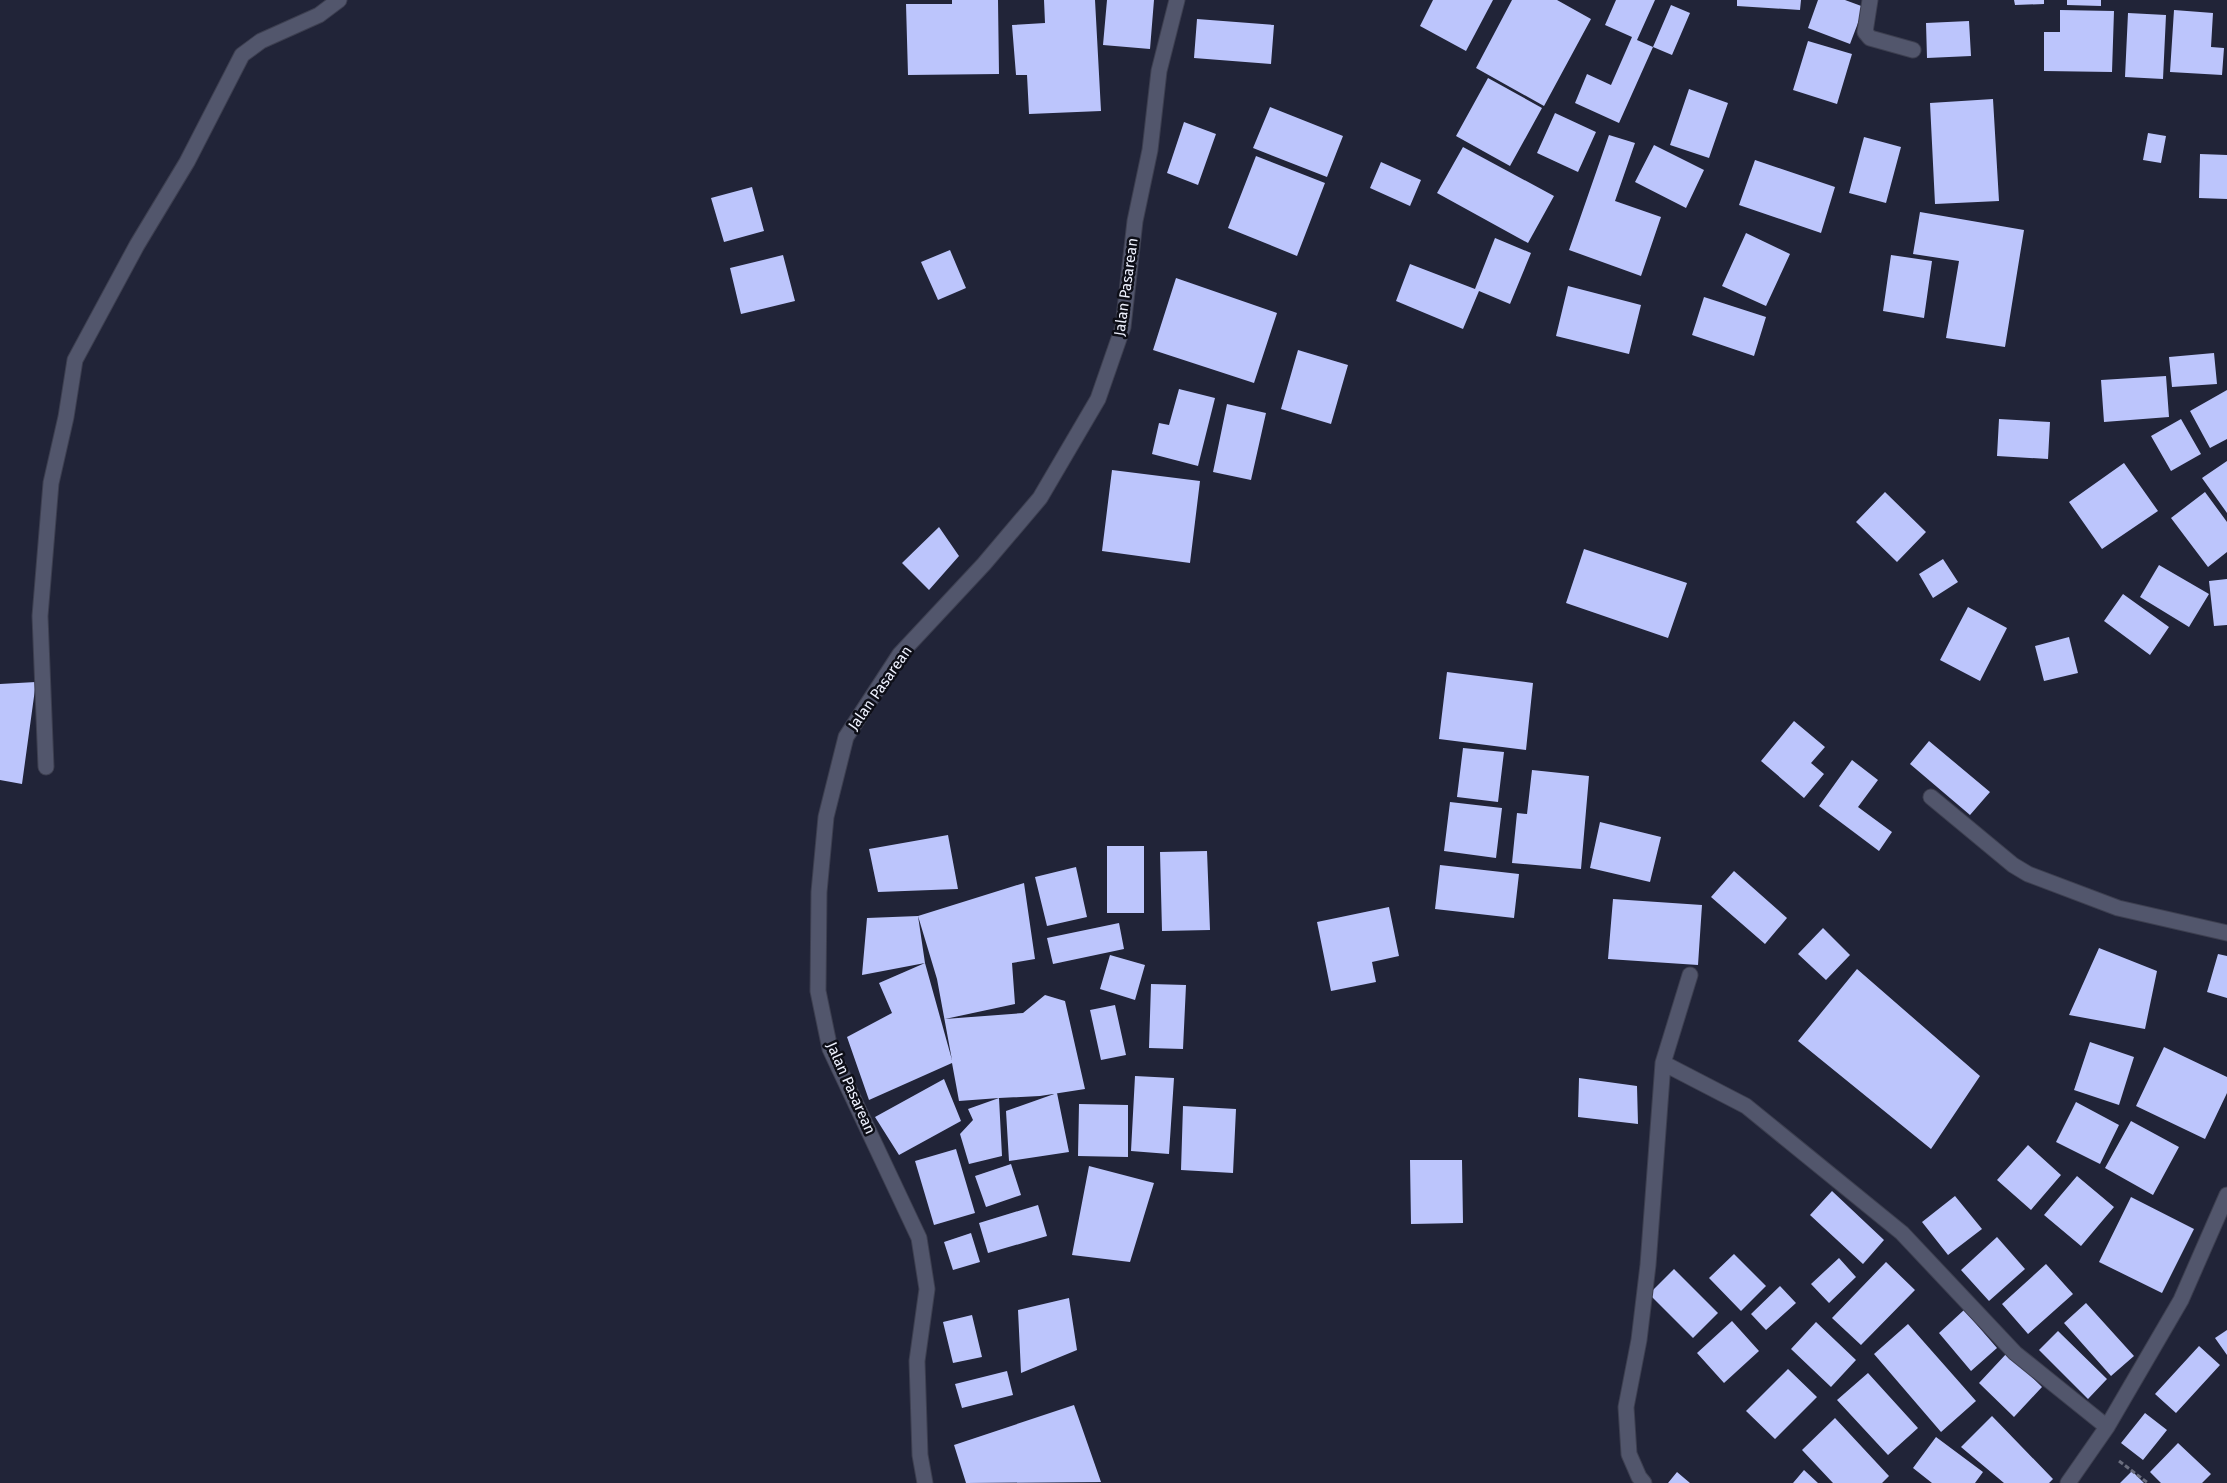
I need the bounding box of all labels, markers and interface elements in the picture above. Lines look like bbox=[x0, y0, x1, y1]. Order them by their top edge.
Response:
street label: Jalan Pasarean bbox=[1110, 237, 1142, 337]
street label: Jalan Pasarean bbox=[844, 642, 916, 734]
street label: Jalan Pasarean bbox=[823, 1039, 879, 1137]

